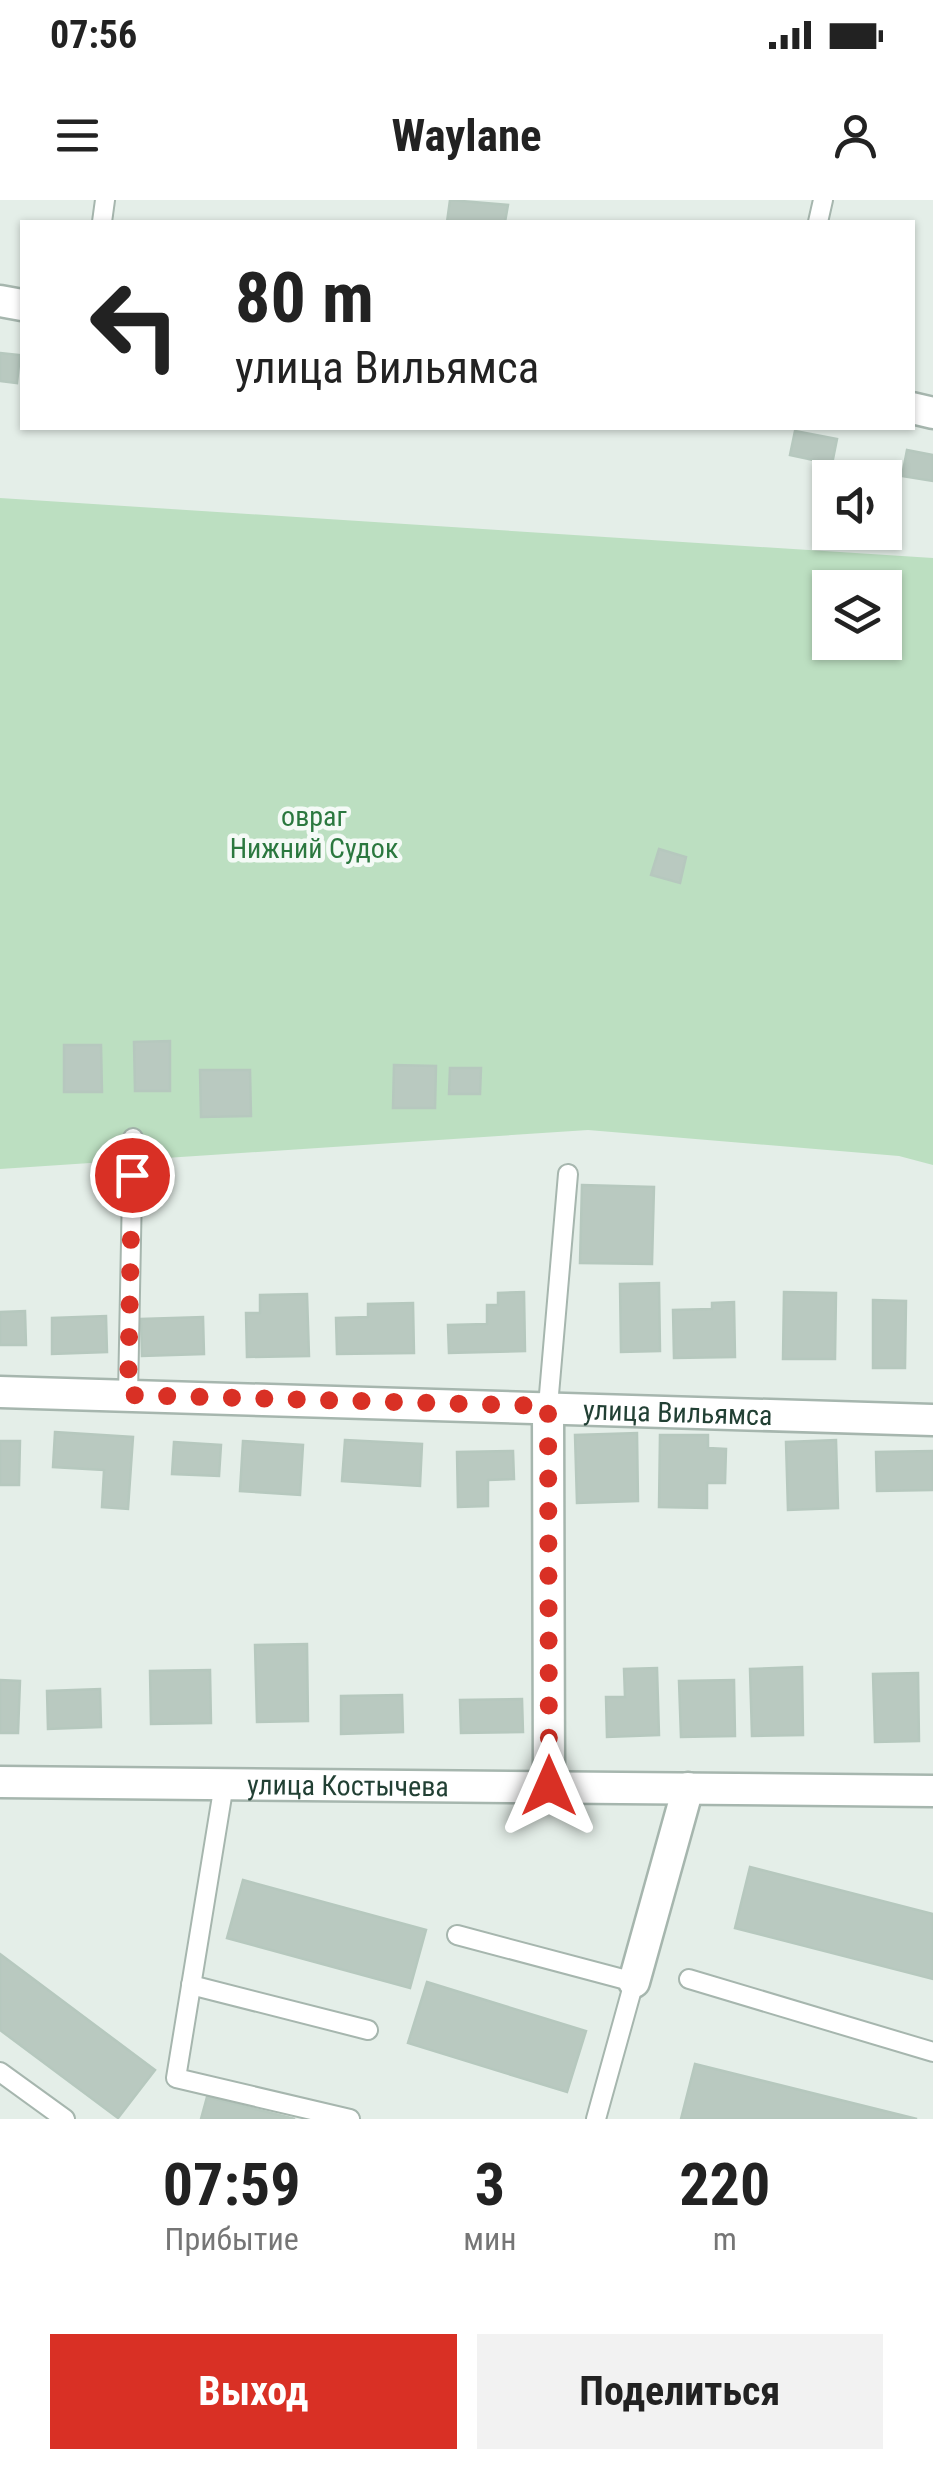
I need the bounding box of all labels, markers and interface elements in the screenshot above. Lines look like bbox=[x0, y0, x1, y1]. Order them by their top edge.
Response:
text: 07:56 bbox=[50, 13, 137, 57]
icon: menu bbox=[50, 108, 105, 163]
icon: person bbox=[828, 108, 883, 163]
text: Waylane bbox=[391, 109, 542, 162]
text: 80 m bbox=[235, 257, 374, 339]
icon: left bbox=[70, 260, 200, 390]
text: улица Вильямса bbox=[235, 341, 539, 394]
map controls bbox=[812, 460, 902, 660]
button: sound bbox=[812, 460, 902, 550]
button: layers bbox=[812, 570, 902, 660]
park label: овраг Нижний Судок bbox=[230, 800, 398, 865]
pin bbox=[90, 1133, 175, 1218]
icon: arrive bbox=[105, 1148, 160, 1203]
street label: улица Вильямса bbox=[583, 1393, 773, 1432]
position arrow bbox=[497, 1734, 601, 1838]
street label: улица Костычева bbox=[247, 1768, 449, 1803]
text: 07:59 bbox=[163, 2149, 300, 2220]
text: 3 bbox=[475, 2149, 505, 2220]
text: 220 bbox=[679, 2149, 770, 2220]
text: Прибытие bbox=[165, 2220, 299, 2258]
text: мин bbox=[463, 2220, 516, 2258]
text: m bbox=[713, 2220, 737, 2258]
button: Выход bbox=[50, 2334, 457, 2449]
button: Поделиться bbox=[477, 2334, 883, 2449]

